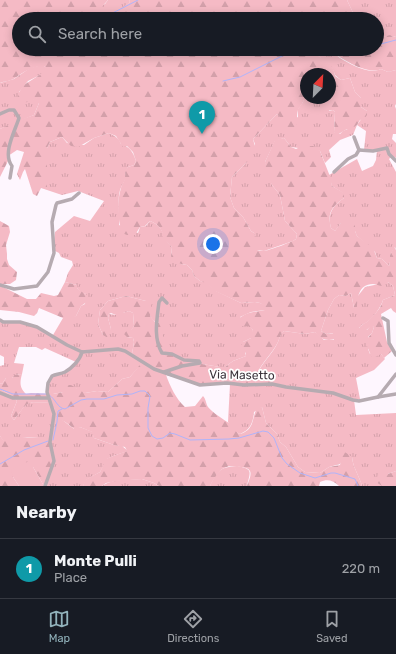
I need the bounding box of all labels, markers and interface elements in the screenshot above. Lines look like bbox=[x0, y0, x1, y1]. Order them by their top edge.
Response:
search box bbox=[12, 12, 384, 56]
icon: search bbox=[26, 23, 48, 45]
text: Search here bbox=[58, 25, 142, 43]
north arrow bbox=[300, 68, 336, 104]
pin: 1 bbox=[189, 101, 215, 134]
your location bbox=[203, 234, 223, 254]
street label: Via Masetto bbox=[209, 367, 275, 383]
text: Nearby bbox=[16, 502, 77, 522]
text: Monte Pulli bbox=[54, 552, 137, 570]
text: 1 bbox=[26, 561, 32, 576]
text: 220 m bbox=[342, 561, 380, 576]
text: Place bbox=[54, 570, 87, 585]
tab: Map bbox=[48, 608, 70, 645]
tab: Directions bbox=[167, 608, 219, 645]
tab: Saved bbox=[316, 608, 348, 645]

